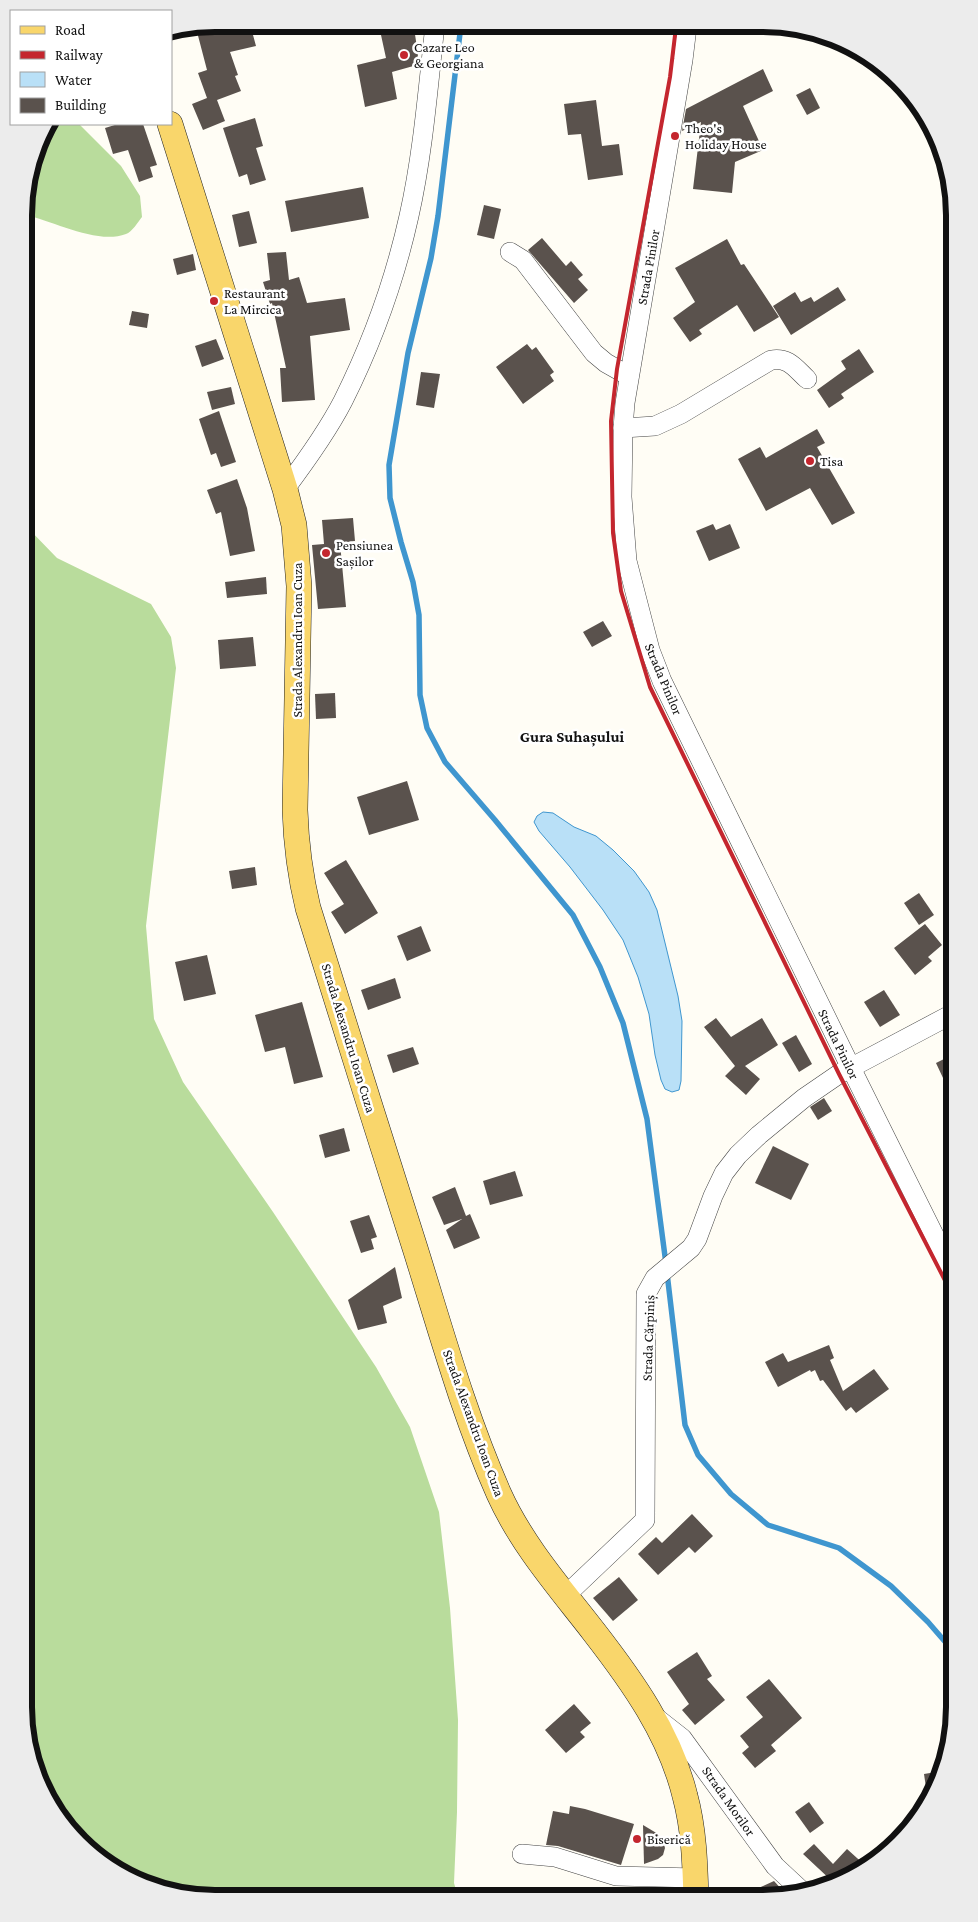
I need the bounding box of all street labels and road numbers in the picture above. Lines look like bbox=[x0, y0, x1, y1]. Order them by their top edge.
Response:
street label: Strada Pinilor bbox=[633, 228, 663, 306]
street label: Strada Alexandru Ioan Cuza bbox=[289, 562, 305, 718]
street label: Strada Pinilor bbox=[642, 641, 686, 717]
street label: Strada Alexandru Ioan Cuza bbox=[319, 961, 379, 1115]
street label: Strada Pinilor bbox=[815, 1006, 863, 1082]
street label: Strada Cărpiniș bbox=[639, 1295, 658, 1381]
street label: Strada Alexandru Ioan Cuza bbox=[440, 1347, 508, 1499]
street label: Strada Morilor bbox=[699, 1763, 759, 1839]

